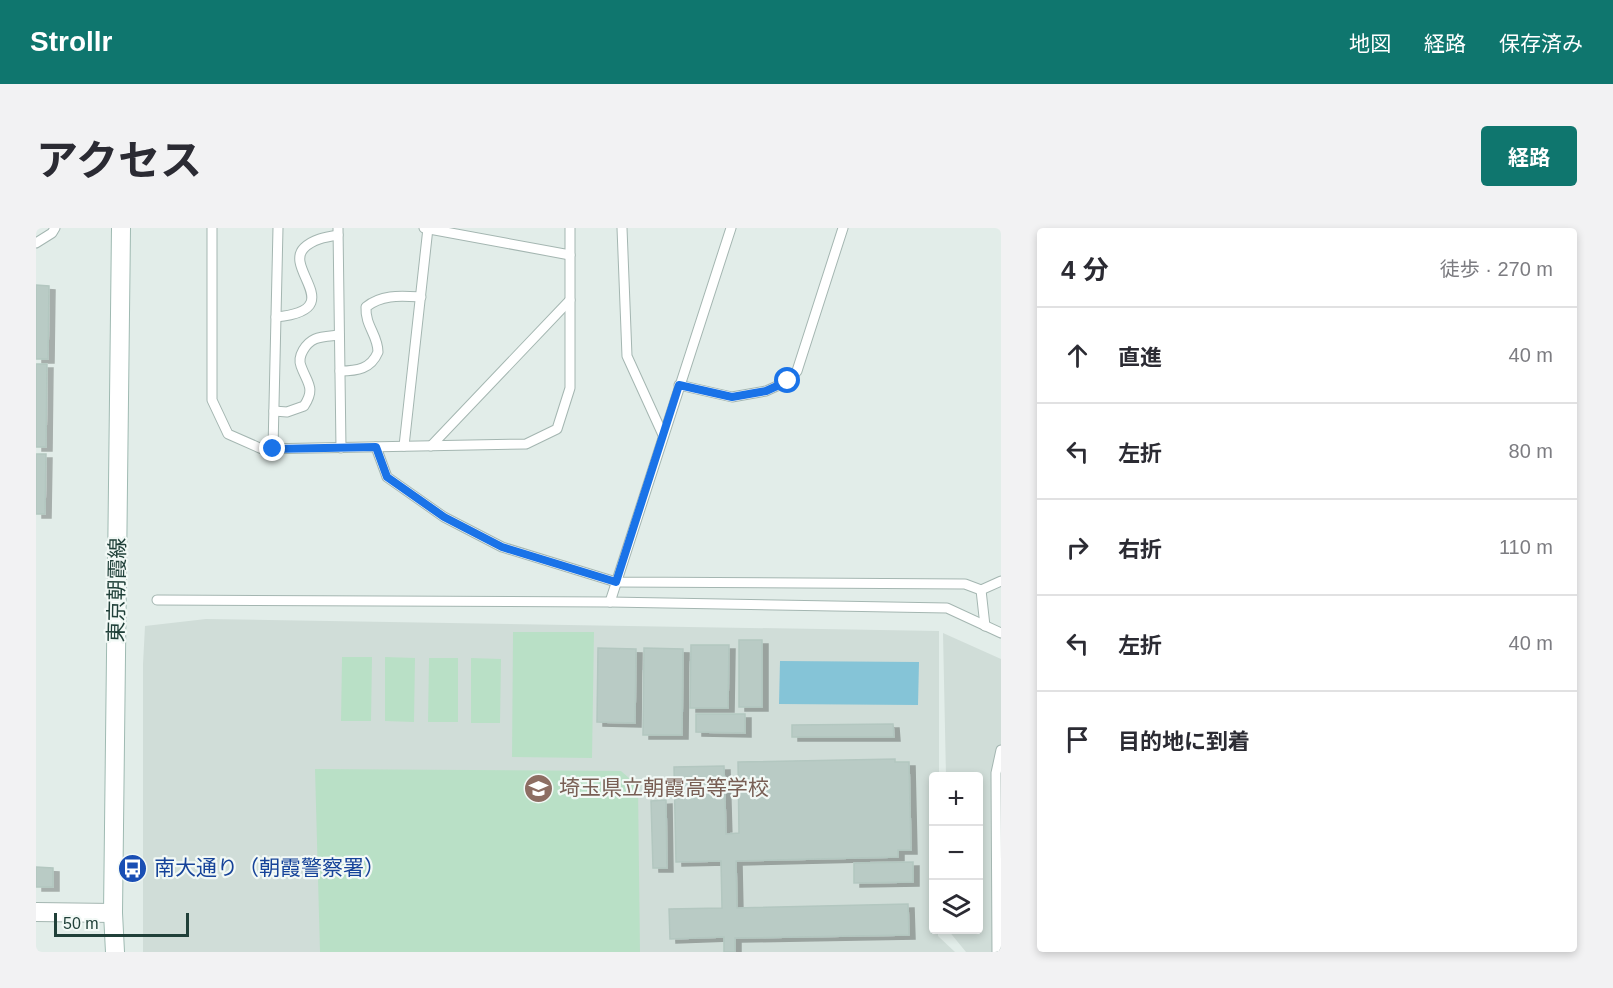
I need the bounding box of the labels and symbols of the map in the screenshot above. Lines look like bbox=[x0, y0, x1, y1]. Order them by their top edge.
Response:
route start bbox=[774, 367, 800, 393]
route end bbox=[259, 435, 285, 461]
street label: 東京朝霞線 bbox=[104, 537, 129, 643]
school or university icon: 埼玉県立朝霞高等学校 bbox=[522, 772, 554, 804]
place label: 埼玉県立朝霞高等学校 bbox=[559, 776, 769, 799]
bus stop icon: 南大通り（朝霞警察署） bbox=[117, 852, 149, 884]
place label: 南大通り（朝霞警察署） bbox=[154, 856, 385, 879]
scale bar bbox=[54, 910, 189, 938]

